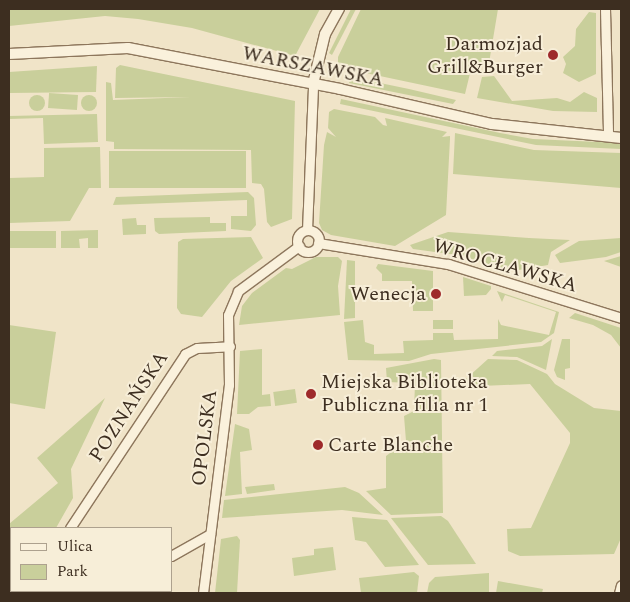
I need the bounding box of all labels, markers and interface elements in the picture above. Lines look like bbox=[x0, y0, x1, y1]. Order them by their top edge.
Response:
place label: Darmozjad Grill&Burger bbox=[427, 32, 543, 79]
street label: WARSZAWSKA bbox=[240, 42, 386, 92]
marker: Darmozjad Grill&Burger bbox=[547, 49, 559, 61]
street label: WROCŁAWSKA bbox=[430, 234, 580, 298]
place label: Wenecja bbox=[350, 282, 426, 306]
marker: Wenecja bbox=[430, 288, 442, 300]
street label: POZNAŃSKA bbox=[84, 347, 174, 467]
place label: Miejska Biblioteka Publiczna filia nr 1 bbox=[321, 370, 488, 417]
street label: OPOLSKA bbox=[187, 388, 223, 488]
marker: Miejska Biblioteka Publiczna filia nr 1 bbox=[305, 388, 317, 400]
place label: Carte Blanche bbox=[328, 433, 453, 457]
marker: Carte Blanche bbox=[312, 439, 324, 451]
legend bbox=[10, 527, 172, 592]
text: Ulica bbox=[57, 535, 93, 558]
text: Park bbox=[57, 560, 88, 583]

